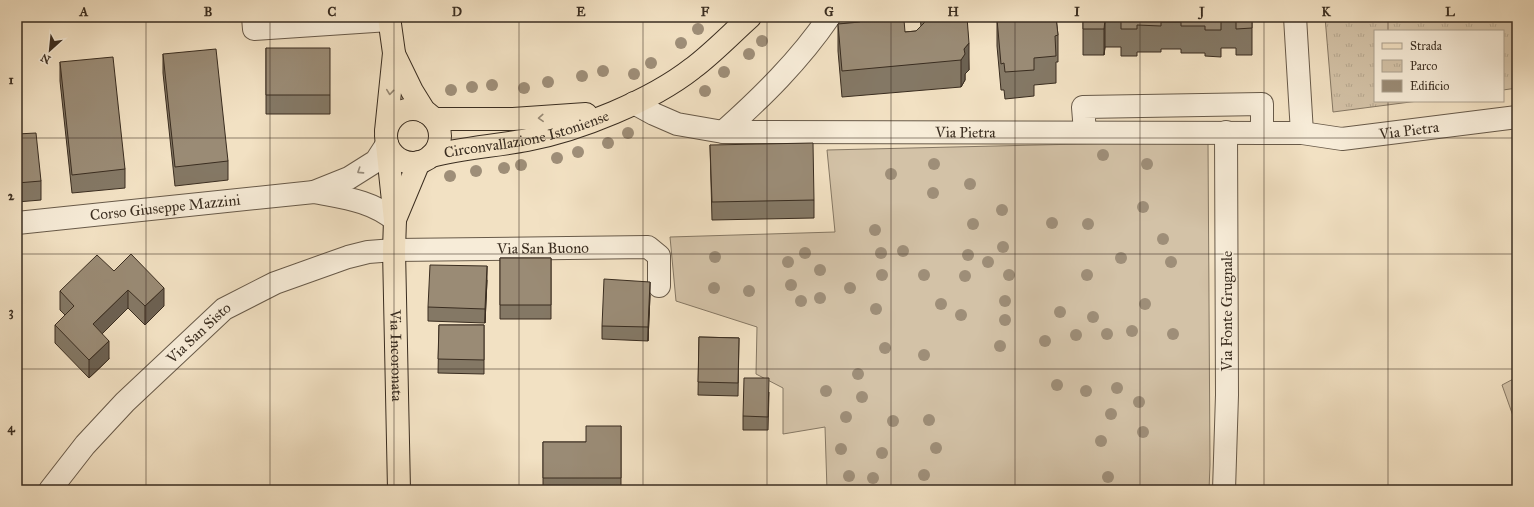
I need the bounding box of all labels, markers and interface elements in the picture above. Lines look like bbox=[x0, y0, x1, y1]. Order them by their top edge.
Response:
text: A bbox=[79, 4, 89, 20]
text: B bbox=[204, 4, 213, 20]
text: C bbox=[328, 4, 337, 20]
text: D bbox=[452, 4, 462, 20]
text: E bbox=[576, 4, 586, 20]
text: F bbox=[701, 4, 710, 20]
text: G bbox=[824, 4, 834, 20]
text: H bbox=[947, 4, 959, 20]
text: I bbox=[1074, 4, 1080, 20]
text: J bbox=[1197, 4, 1205, 20]
text: K bbox=[1321, 4, 1331, 20]
text: L bbox=[1445, 4, 1455, 20]
north arrow bbox=[30, 30, 70, 70]
legend bbox=[1374, 30, 1504, 102]
text: Strada bbox=[1410, 39, 1443, 53]
text: N bbox=[38, 50, 53, 66]
text: Parco bbox=[1410, 59, 1437, 73]
text: 1 bbox=[8, 72, 14, 88]
text: Edificio bbox=[1410, 79, 1449, 93]
one-way arrow bbox=[386, 89, 395, 95]
street label: Circonvallazione Istoniense bbox=[442, 107, 612, 162]
one-way arrow bbox=[538, 113, 544, 122]
street label: Via Pietra bbox=[1377, 118, 1441, 143]
street label: Via Pietra bbox=[934, 123, 996, 141]
one-way arrow bbox=[357, 166, 364, 174]
text: 2 bbox=[8, 188, 15, 204]
street label: Corso Giuseppe Mazzini bbox=[89, 191, 241, 224]
street label: Via San Buono bbox=[496, 239, 589, 258]
street label: Via Fonte Grugnale bbox=[1218, 251, 1236, 372]
street label: Via San Sisto bbox=[162, 298, 234, 368]
text: 3 bbox=[8, 304, 14, 320]
street label: Via Incoronata bbox=[386, 308, 406, 402]
text: 4 bbox=[7, 420, 15, 436]

